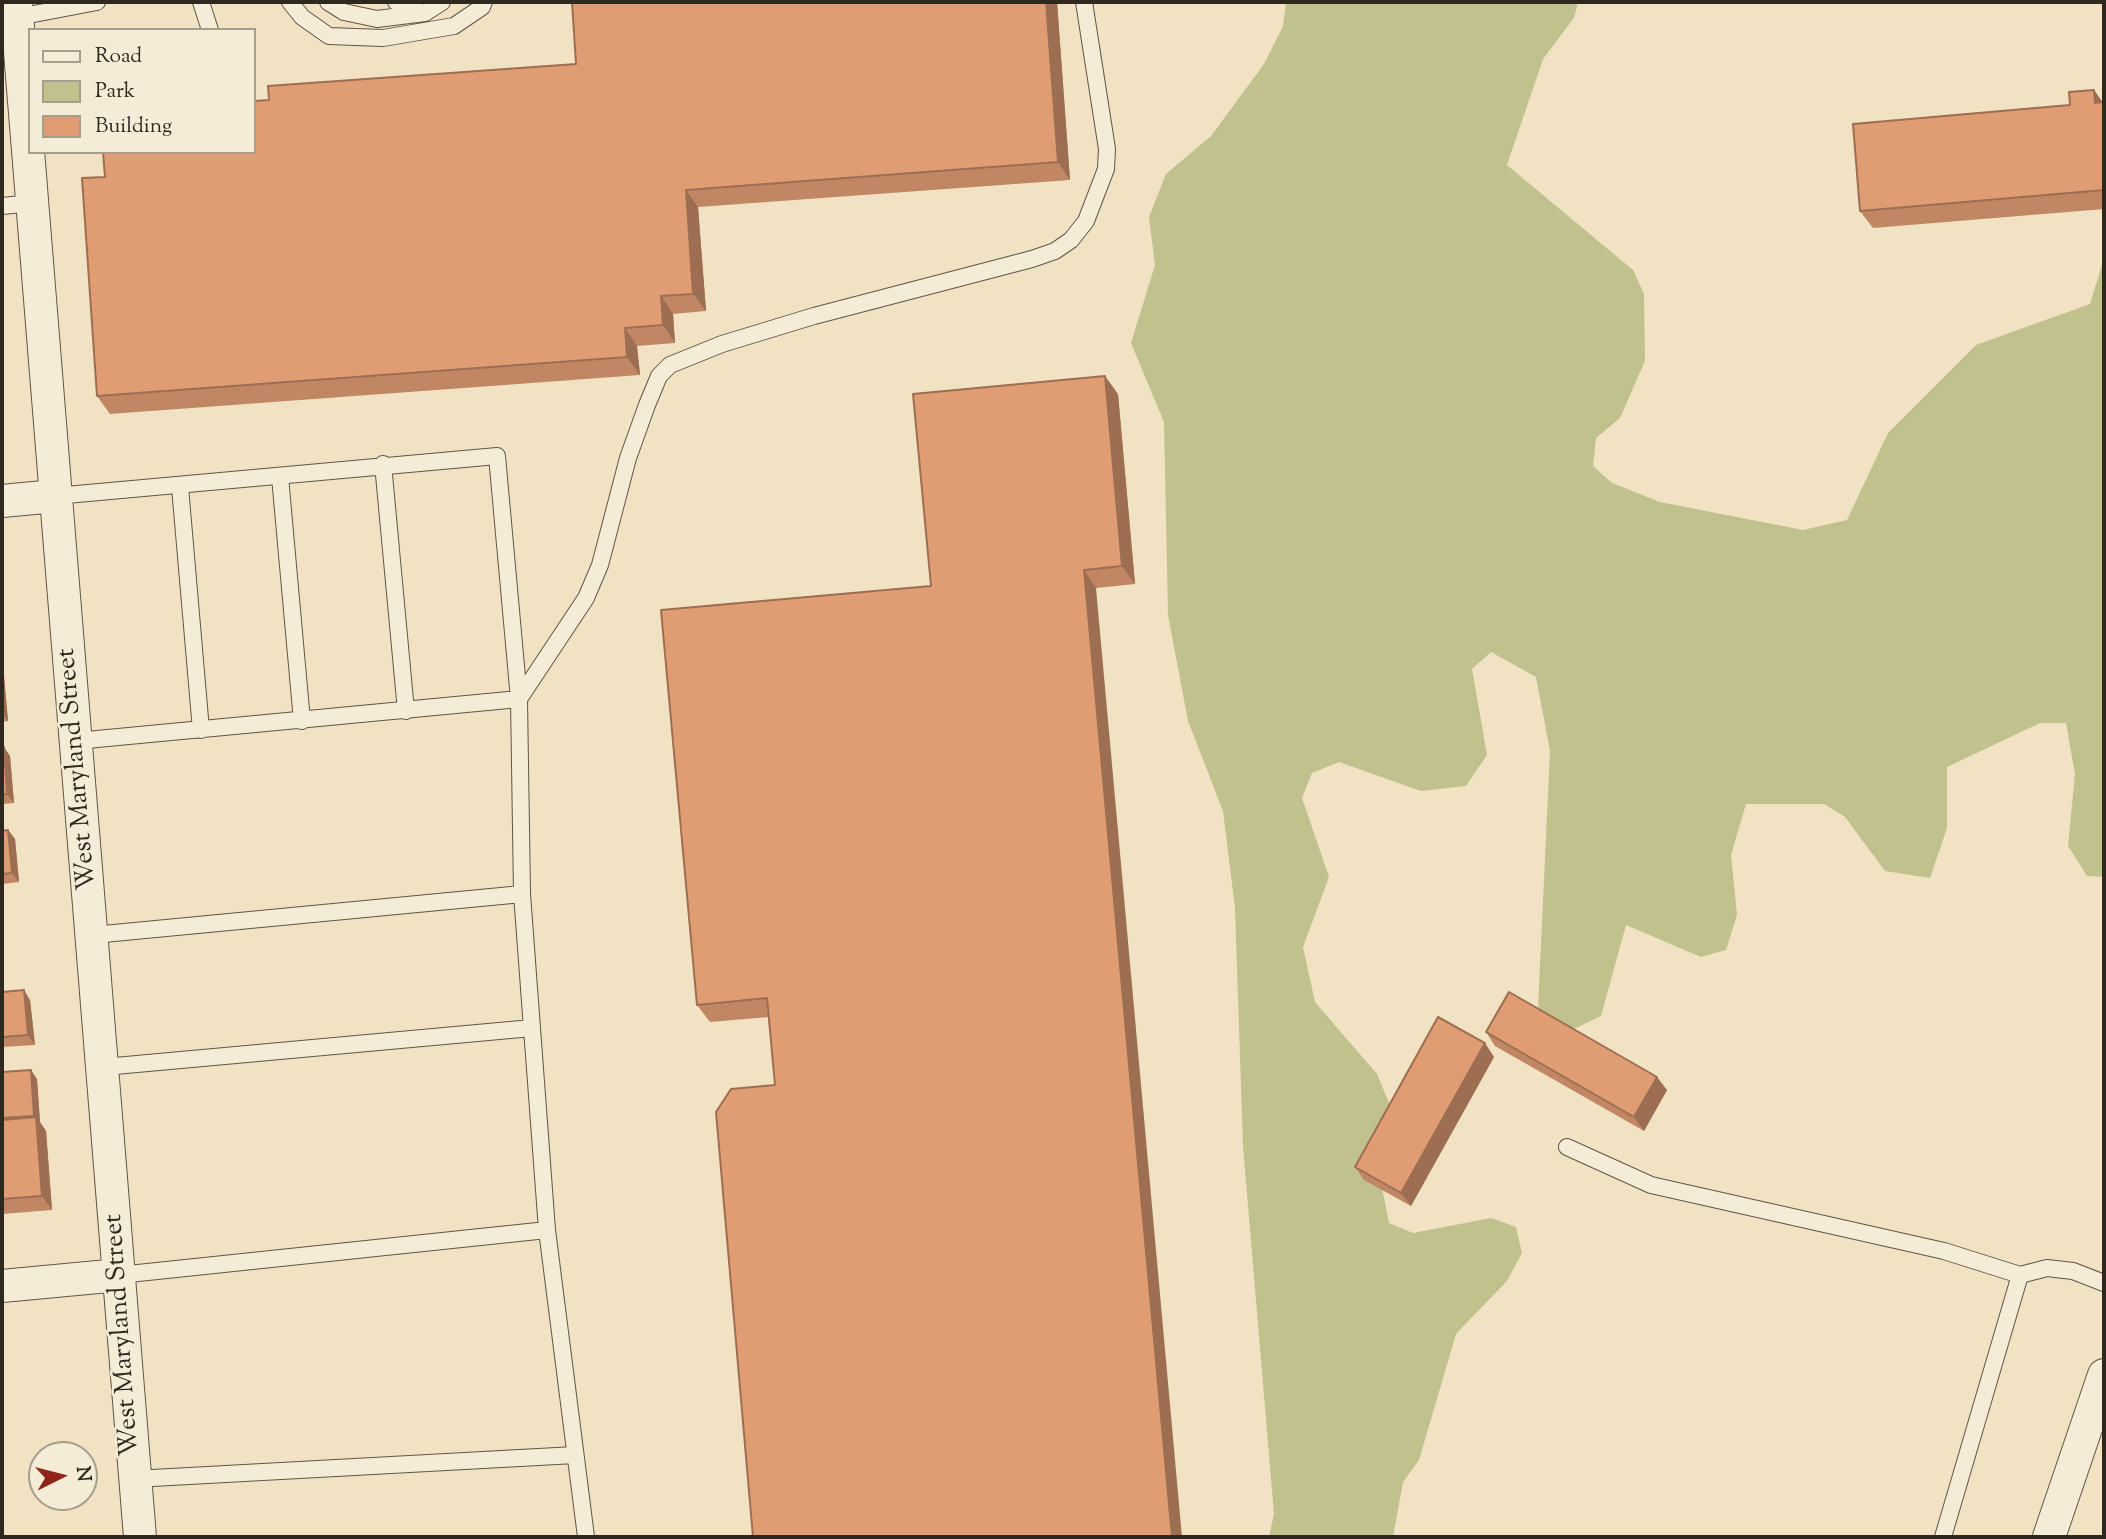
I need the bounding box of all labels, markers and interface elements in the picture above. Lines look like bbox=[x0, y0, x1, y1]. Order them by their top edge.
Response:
legend bbox=[28, 28, 256, 154]
text: Road bbox=[95, 42, 142, 72]
text: Park bbox=[95, 77, 135, 107]
text: Building bbox=[95, 112, 172, 142]
street label: West Maryland Street bbox=[53, 647, 105, 891]
street label: West Maryland Street bbox=[100, 1213, 148, 1457]
north arrow bbox=[28, 1441, 98, 1511]
text: N bbox=[68, 1465, 97, 1483]

